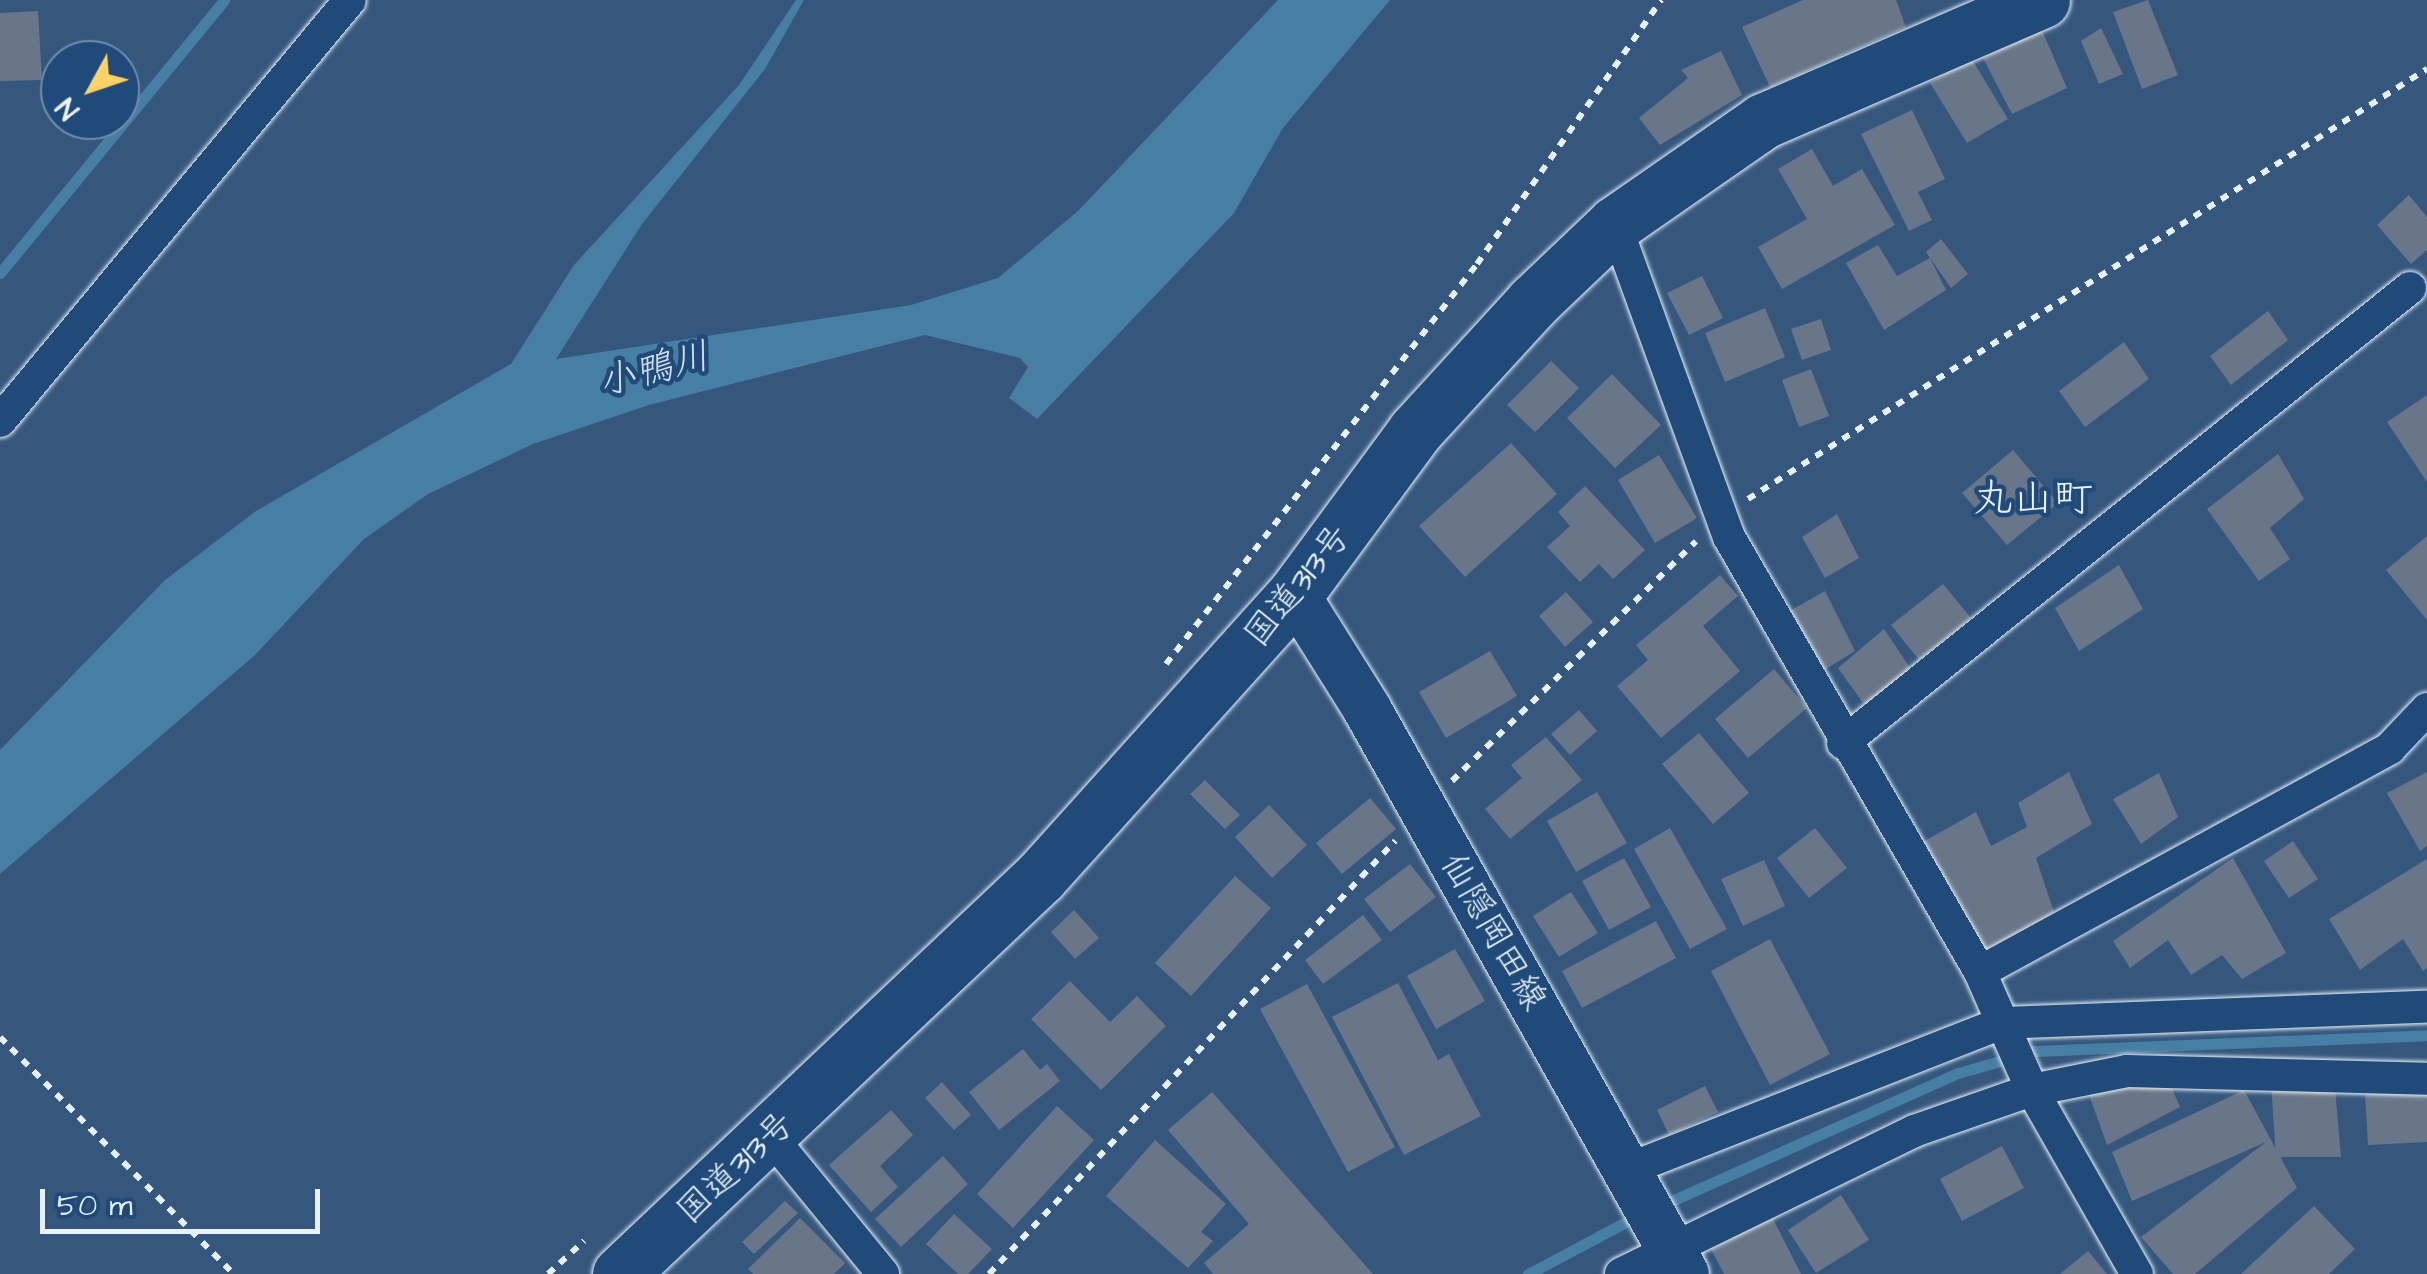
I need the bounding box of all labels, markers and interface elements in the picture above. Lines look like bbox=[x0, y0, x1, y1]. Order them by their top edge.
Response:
north arrow bbox=[40, 40, 140, 140]
text: N bbox=[48, 89, 89, 128]
water label: 小鴨川 bbox=[593, 334, 715, 408]
district label: 丸山町 bbox=[1973, 476, 2093, 524]
street label: 国道313号 bbox=[1236, 516, 1360, 656]
street label: 仙隠岡田線 bbox=[1431, 846, 1555, 1018]
street label: 国道313号 bbox=[669, 1103, 803, 1233]
scale bar bbox=[45, 1169, 325, 1231]
text: 50 m bbox=[57, 1185, 133, 1227]

